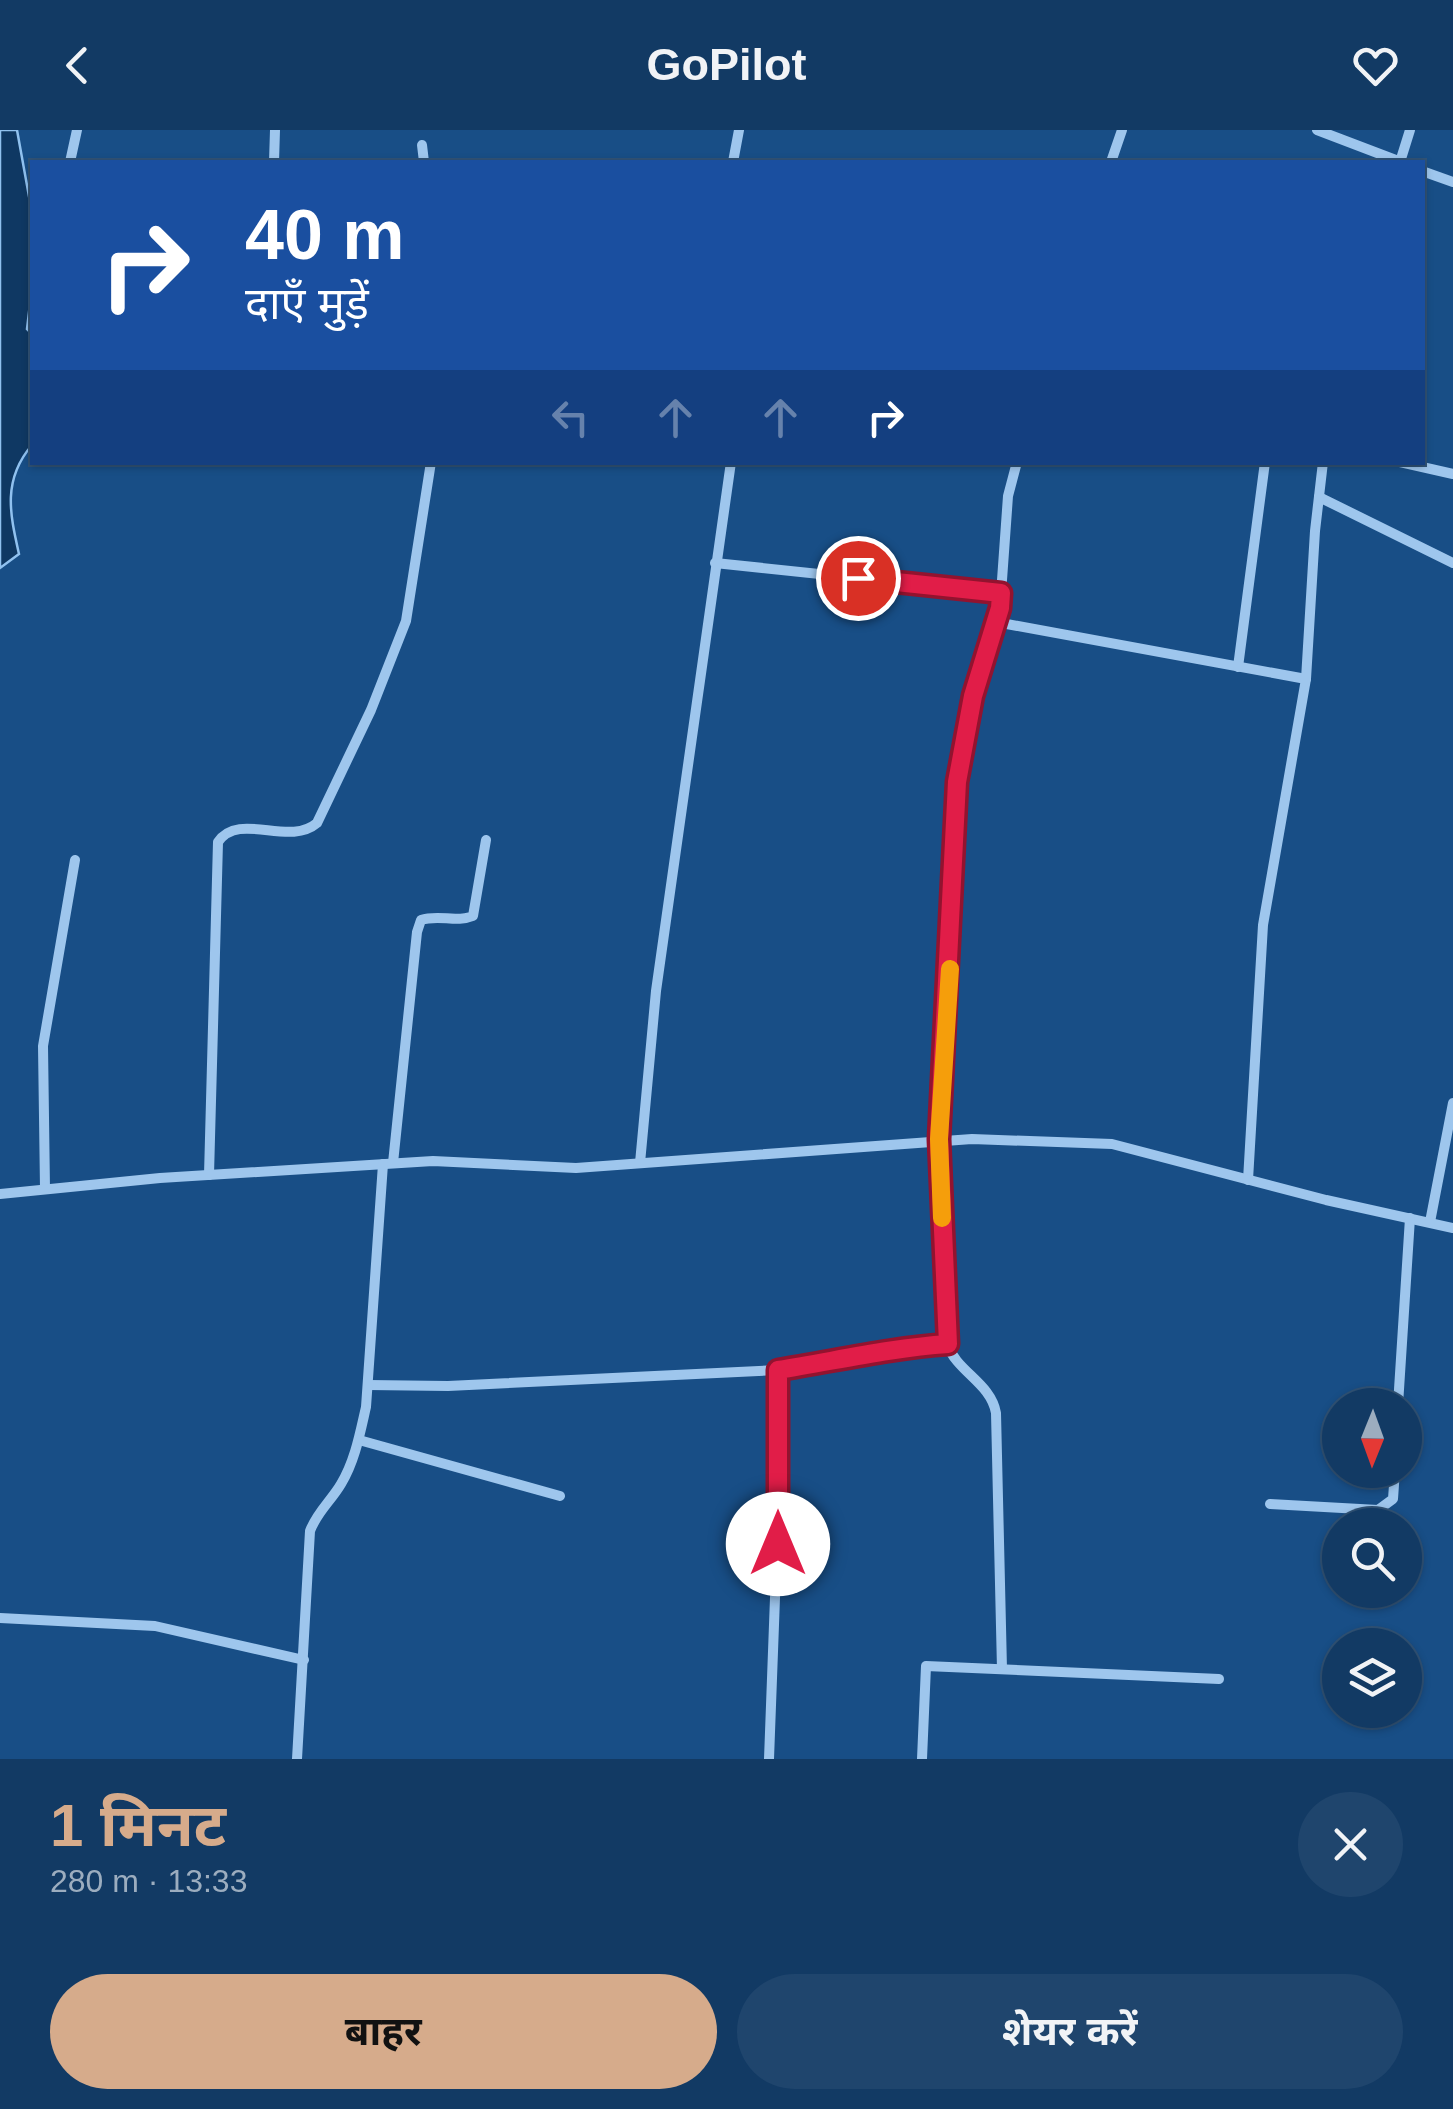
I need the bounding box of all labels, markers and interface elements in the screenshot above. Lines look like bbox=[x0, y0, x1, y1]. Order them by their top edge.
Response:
icon: back bbox=[50, 38, 105, 93]
icon: heart bbox=[1348, 38, 1403, 93]
text: GoPilot bbox=[647, 39, 806, 90]
text: 40 m bbox=[245, 196, 405, 274]
icon: right bbox=[80, 200, 210, 330]
text: दाएँ मुड़ें bbox=[245, 278, 369, 329]
icon: left bbox=[543, 390, 598, 445]
icon: ahead bbox=[648, 390, 703, 445]
icon: ahead bbox=[753, 390, 808, 445]
icon: right bbox=[858, 390, 913, 445]
pin bbox=[816, 536, 901, 621]
icon: arrive bbox=[831, 551, 886, 606]
north arrow bbox=[1322, 1388, 1422, 1488]
map controls bbox=[1322, 1388, 1422, 1728]
position arrow bbox=[726, 1492, 830, 1596]
button: search bbox=[1322, 1508, 1422, 1608]
button: layers bbox=[1322, 1628, 1422, 1728]
text: 1 मिनट bbox=[50, 1792, 226, 1859]
button: close bbox=[1298, 1792, 1403, 1897]
text: 280 m · 13:33 bbox=[50, 1863, 247, 1899]
button: बाहर bbox=[50, 1974, 717, 2089]
button: शेयर करें bbox=[737, 1974, 1403, 2089]

